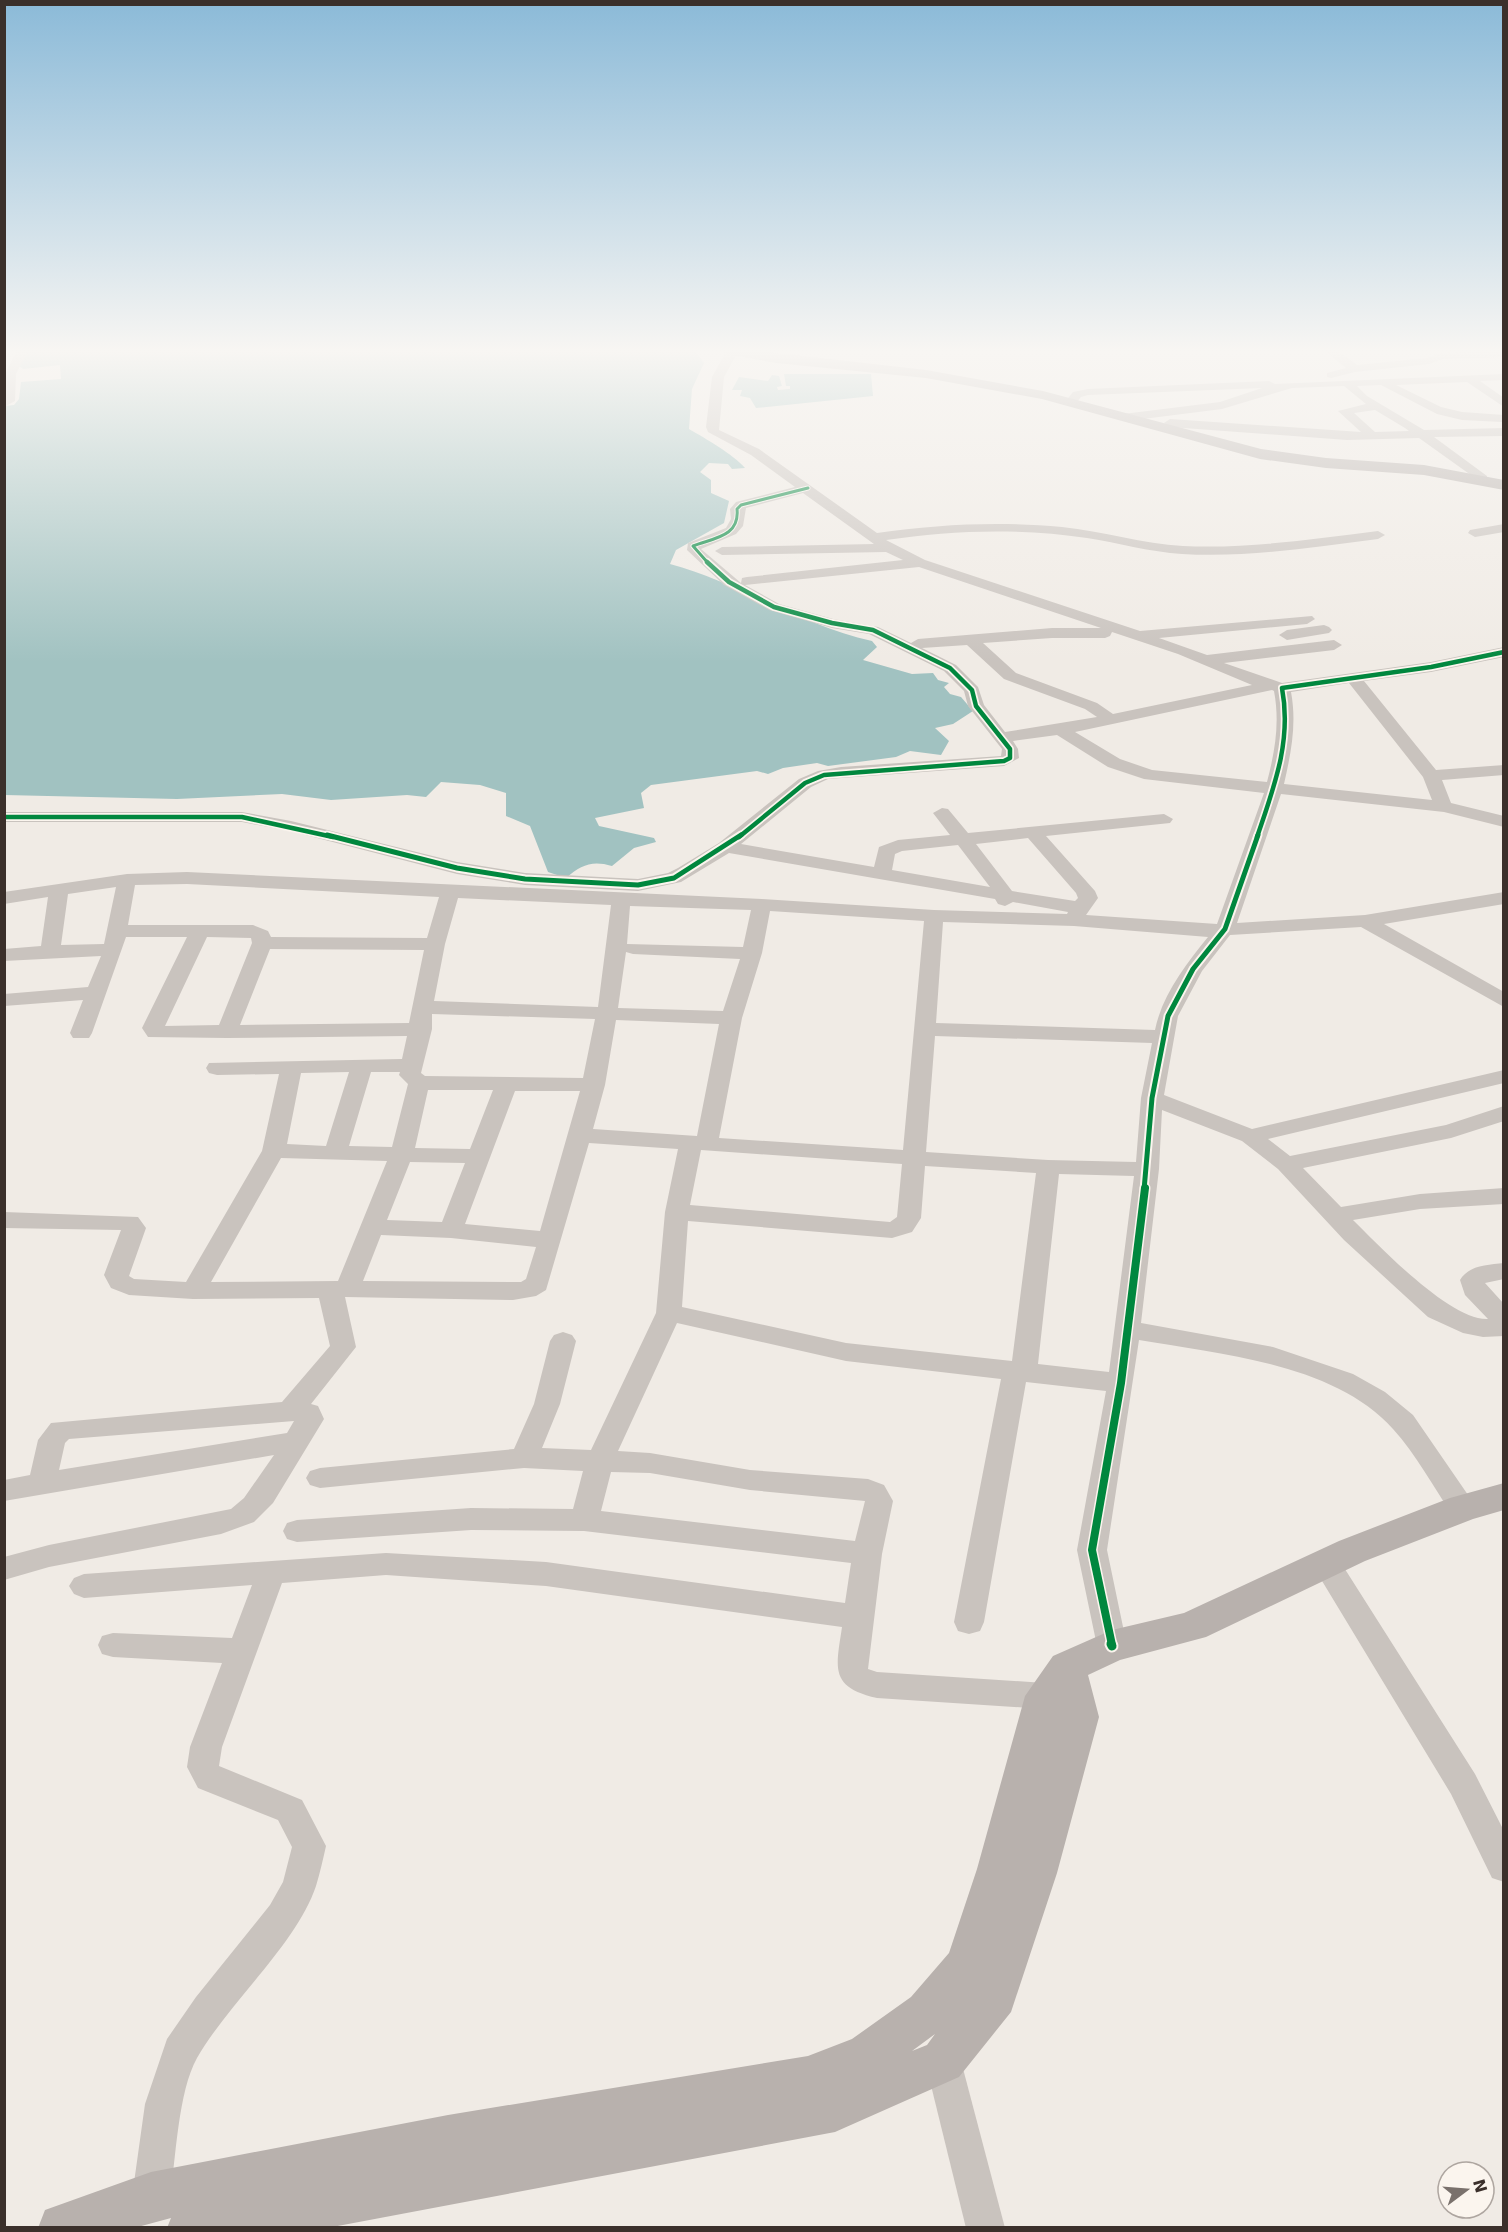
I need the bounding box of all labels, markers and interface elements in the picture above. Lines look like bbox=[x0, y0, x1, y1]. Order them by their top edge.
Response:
north arrow bbox=[1436, 2160, 1496, 2220]
text: N bbox=[1469, 2177, 1491, 2195]

